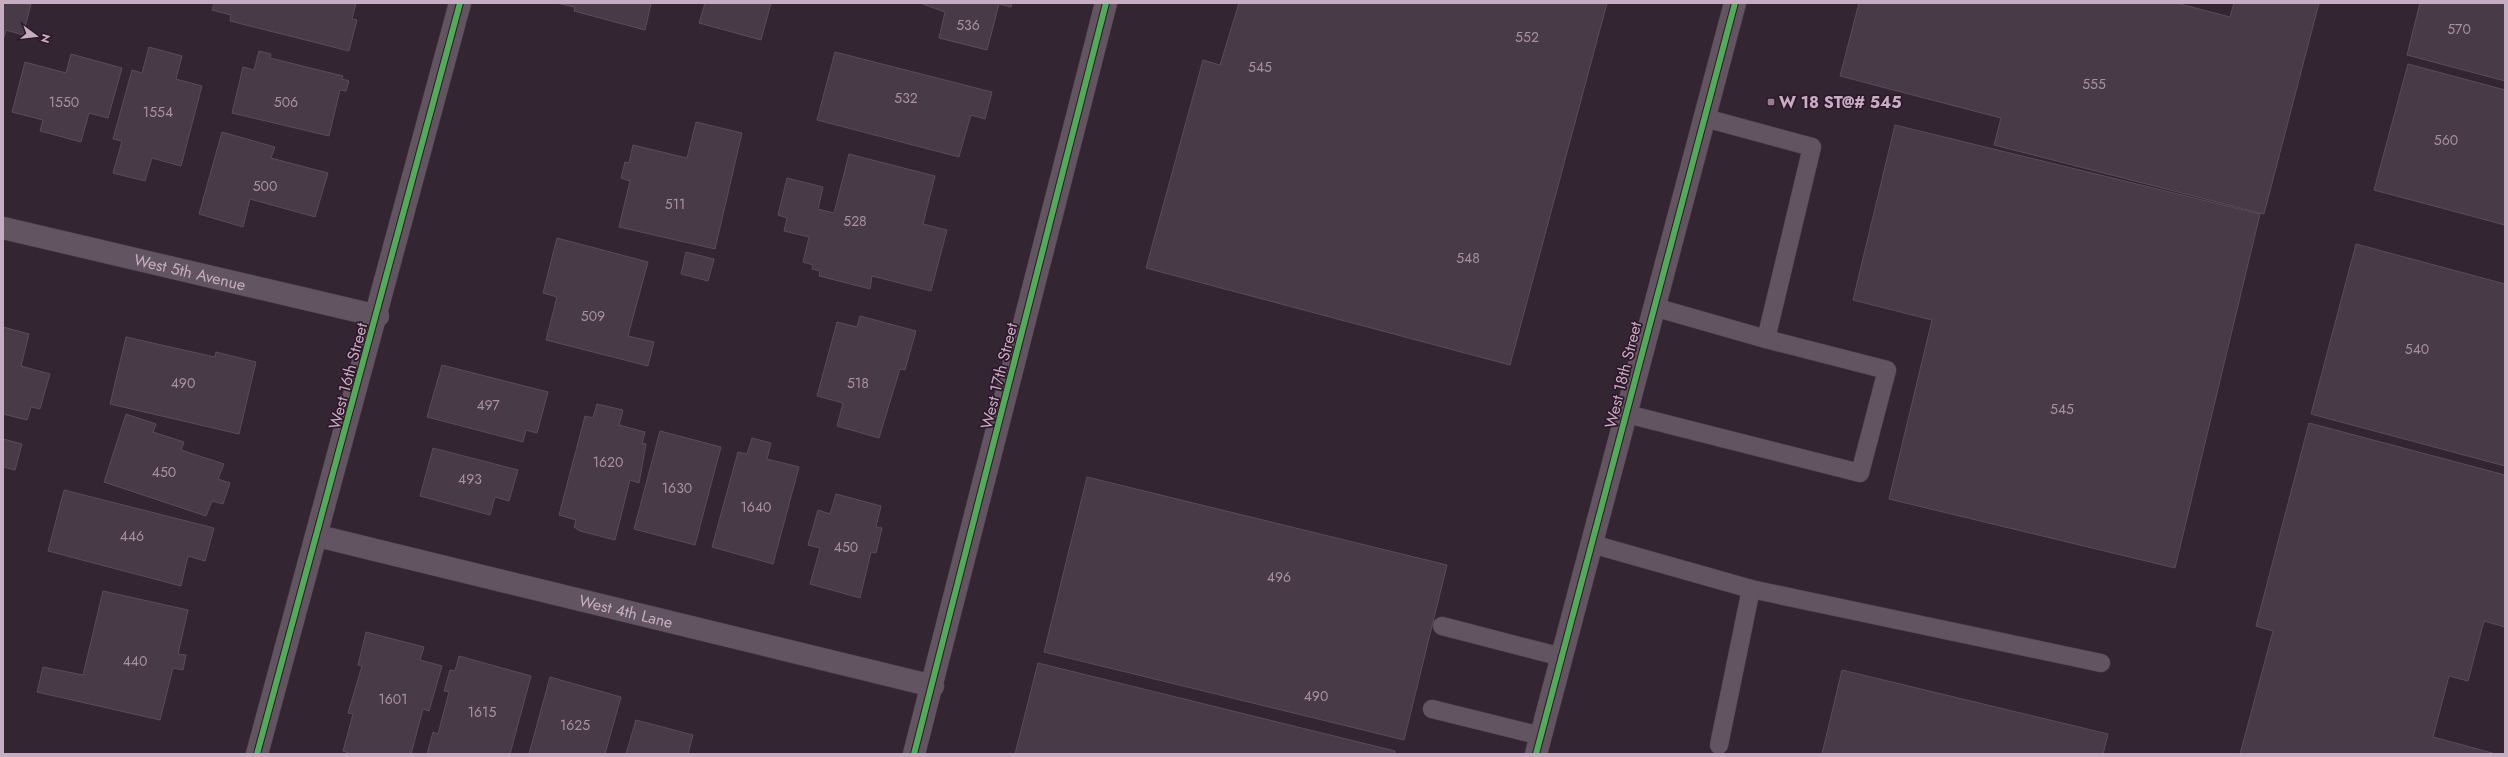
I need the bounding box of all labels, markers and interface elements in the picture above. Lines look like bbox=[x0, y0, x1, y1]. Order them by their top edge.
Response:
house number: 536 bbox=[956, 15, 980, 35]
north arrow bbox=[16, 16, 56, 56]
house number: 570 bbox=[2447, 19, 2471, 39]
house number: 552 bbox=[1515, 27, 1539, 47]
text: N bbox=[37, 32, 55, 45]
house number: 545 bbox=[1248, 57, 1272, 77]
house number: 555 bbox=[2082, 74, 2106, 94]
house number: 532 bbox=[894, 88, 918, 108]
place label: W 18 ST@# 545 bbox=[1779, 91, 1902, 114]
house number: 1550 bbox=[49, 92, 79, 112]
house number: 506 bbox=[274, 92, 298, 112]
marker: W 18 ST@# 545 bbox=[1766, 97, 1776, 107]
house number: 1554 bbox=[143, 102, 173, 122]
house number: 560 bbox=[2434, 130, 2458, 150]
house number: 500 bbox=[253, 176, 277, 196]
house number: 511 bbox=[665, 194, 685, 214]
house number: 528 bbox=[843, 211, 867, 231]
street label: West 5th Avenue bbox=[132, 248, 248, 296]
house number: 548 bbox=[1456, 248, 1480, 268]
house number: 509 bbox=[581, 306, 605, 326]
street label: West 18th Street bbox=[1599, 319, 1647, 431]
street label: West 16th Street bbox=[323, 320, 373, 432]
street label: West 17th Street bbox=[975, 320, 1023, 432]
house number: 540 bbox=[2405, 339, 2429, 359]
house number: 490 bbox=[171, 373, 195, 393]
house number: 518 bbox=[847, 373, 869, 393]
house number: 497 bbox=[476, 395, 500, 415]
house number: 545 bbox=[2050, 399, 2074, 419]
house number: 1620 bbox=[593, 452, 623, 472]
house number: 450 bbox=[152, 462, 176, 482]
house number: 493 bbox=[458, 469, 482, 489]
house number: 1630 bbox=[662, 478, 692, 498]
house number: 1640 bbox=[741, 497, 771, 517]
house number: 446 bbox=[120, 526, 144, 546]
house number: 450 bbox=[834, 537, 858, 557]
house number: 496 bbox=[1267, 567, 1291, 587]
street label: West 4th Lane bbox=[577, 589, 675, 634]
house number: 440 bbox=[123, 651, 147, 671]
house number: 490 bbox=[1304, 686, 1328, 706]
house number: 1601 bbox=[378, 689, 408, 709]
house number: 1615 bbox=[468, 702, 496, 722]
house number: 1625 bbox=[560, 715, 590, 735]

